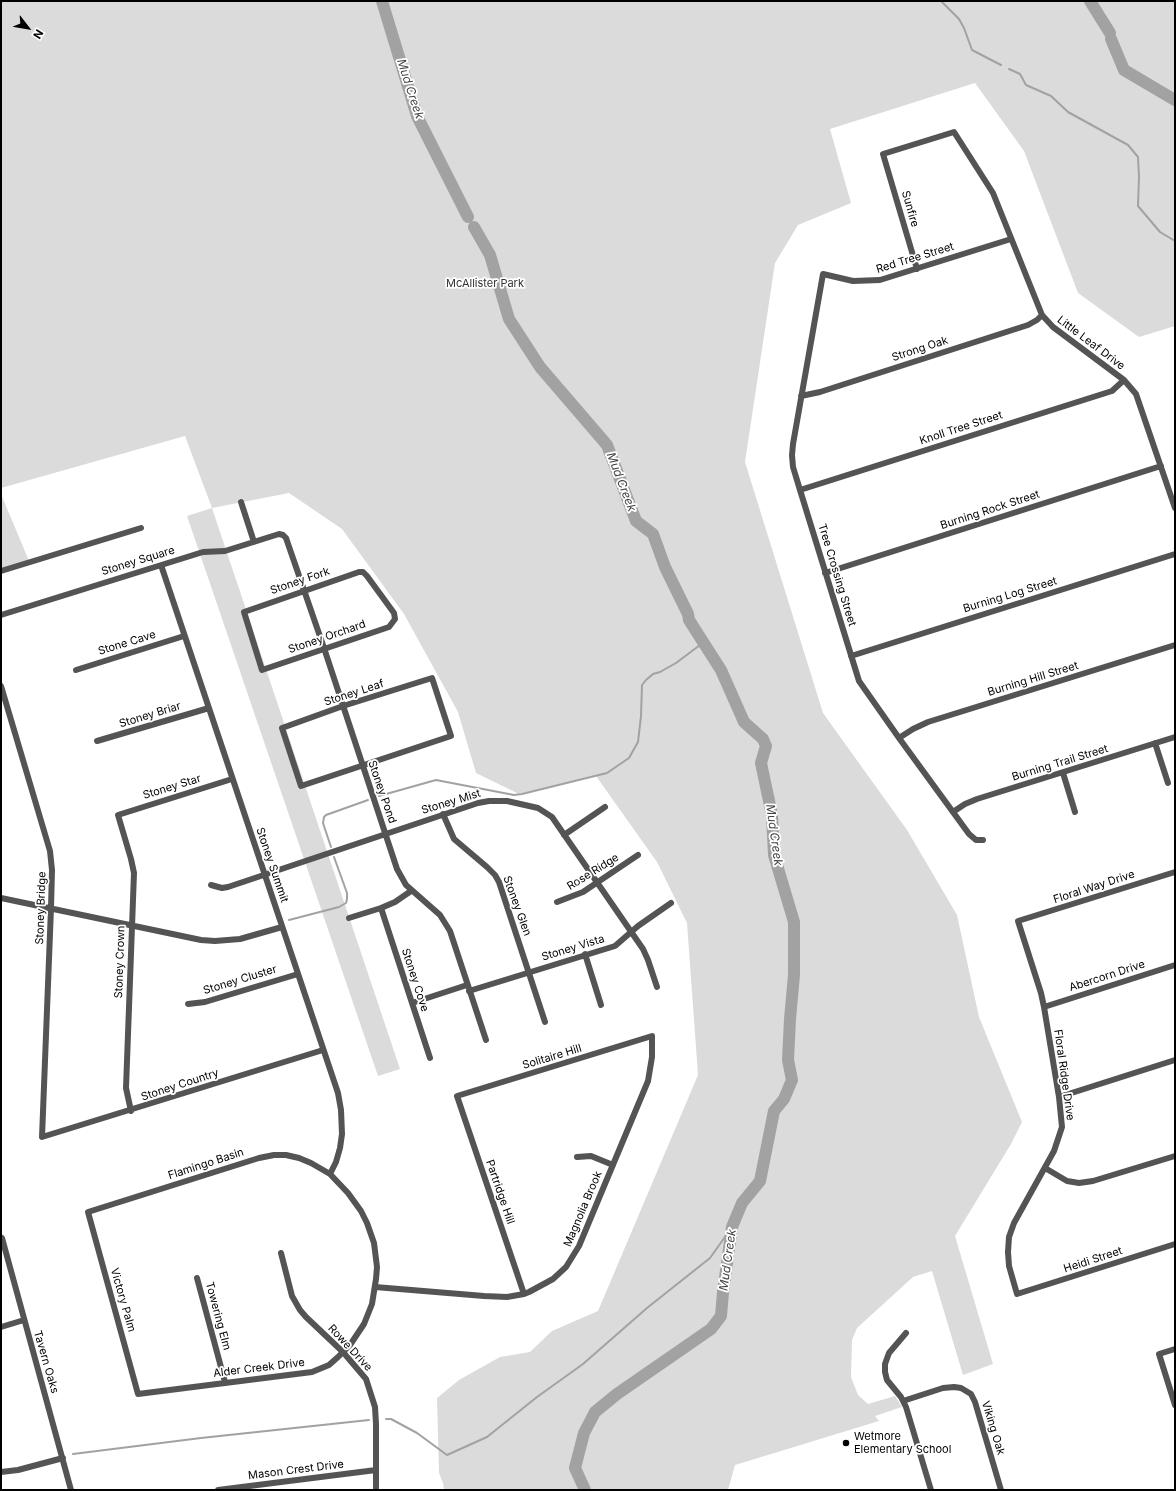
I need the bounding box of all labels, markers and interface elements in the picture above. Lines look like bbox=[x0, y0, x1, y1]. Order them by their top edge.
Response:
north arrow bbox=[8, 8, 48, 48]
text: N bbox=[30, 27, 46, 41]
water label: Mud Creek bbox=[394, 57, 426, 121]
street label: Sunfire bbox=[899, 189, 921, 229]
street label: Red Tree Street bbox=[875, 240, 955, 276]
park label: McAllister Park bbox=[446, 277, 524, 291]
street label: Little Leaf Drive bbox=[1055, 313, 1127, 373]
street label: Strong Oak bbox=[890, 334, 950, 364]
street label: Knoll Tree Street bbox=[918, 408, 1004, 448]
water label: Mud Creek bbox=[603, 450, 639, 514]
street label: Burning Rock Street bbox=[939, 488, 1041, 532]
street label: Tree Crossing Street bbox=[815, 522, 859, 628]
street label: Stoney Square bbox=[100, 544, 176, 578]
street label: Stoney Fork bbox=[268, 565, 332, 597]
street label: Burning Log Street bbox=[962, 574, 1058, 616]
street label: Stoney Orchard bbox=[286, 618, 368, 656]
street label: Stone Cave bbox=[97, 628, 157, 658]
street label: Burning Hill Street bbox=[986, 659, 1080, 699]
street label: Stoney Leaf bbox=[322, 677, 386, 709]
street label: Stoney Briar bbox=[118, 699, 182, 731]
street label: Burning Trail Street bbox=[1010, 742, 1110, 784]
street label: Stoney Pond bbox=[365, 759, 399, 825]
street label: Stoney Star bbox=[141, 772, 203, 802]
street label: Stoney Mist bbox=[420, 787, 482, 817]
water label: Mud Creek bbox=[763, 803, 785, 867]
street label: Stoney Summit bbox=[253, 826, 291, 904]
street label: Rose Ridge bbox=[565, 851, 621, 893]
street label: Floral Way Drive bbox=[1052, 868, 1136, 906]
street label: Stoney Bridge bbox=[33, 871, 49, 945]
street label: Stoney Glen bbox=[500, 874, 534, 938]
street label: Stoney Crown bbox=[112, 925, 128, 999]
street label: Stoney Vista bbox=[540, 932, 606, 964]
street label: Stoney Cove bbox=[399, 947, 431, 1013]
street label: Abercorn Drive bbox=[1067, 958, 1147, 994]
street label: Stoney Cluster bbox=[202, 963, 278, 997]
street label: Floral Ridge Drive bbox=[1051, 1029, 1077, 1121]
street label: Solitaire Hill bbox=[521, 1042, 583, 1072]
street label: Stoney Country bbox=[140, 1066, 220, 1104]
street label: Flamingo Basin bbox=[166, 1146, 246, 1182]
street label: Partridge Hill bbox=[483, 1158, 517, 1226]
street label: Magnolia Brook bbox=[561, 1169, 605, 1249]
water label: Mud Creek bbox=[717, 1228, 739, 1292]
street label: Heidi Street bbox=[1062, 1244, 1124, 1276]
street label: Victory Palm bbox=[108, 1267, 138, 1333]
street label: Towering Elm bbox=[203, 1280, 233, 1352]
street label: Rowe Drive bbox=[325, 1322, 375, 1374]
street label: Tavern Oaks bbox=[31, 1329, 61, 1395]
street label: Alder Creek Drive bbox=[213, 1356, 305, 1380]
street label: Viking Oak bbox=[979, 1399, 1007, 1457]
place label: Wetmore Elementary School bbox=[854, 1430, 951, 1456]
marker: Wetmore Elementary School bbox=[841, 1438, 851, 1448]
street label: Mason Crest Drive bbox=[247, 1458, 345, 1482]

